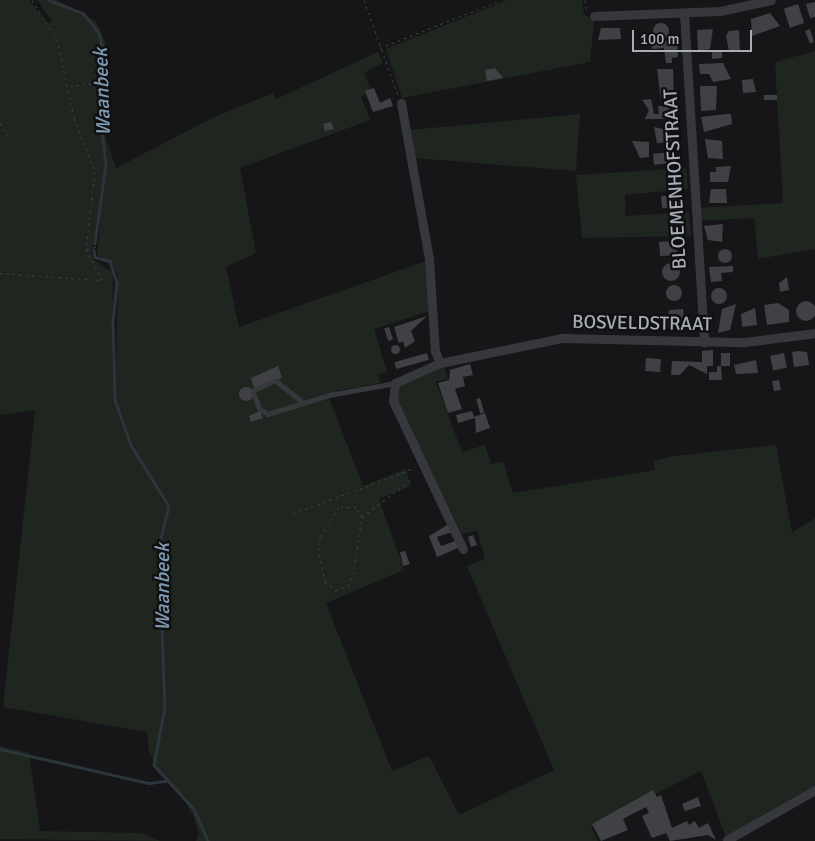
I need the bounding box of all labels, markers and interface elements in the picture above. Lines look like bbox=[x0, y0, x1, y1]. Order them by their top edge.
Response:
scale bar bbox=[635, 20, 755, 52]
text: 100 m bbox=[640, 30, 680, 48]
water label: Waanbeek bbox=[88, 48, 116, 136]
street label: BLOEMENHOFSTRAAT bbox=[660, 88, 692, 270]
street label: BOSVELDSTRAAT bbox=[572, 311, 712, 337]
water label: Waanbeek bbox=[150, 543, 174, 631]

